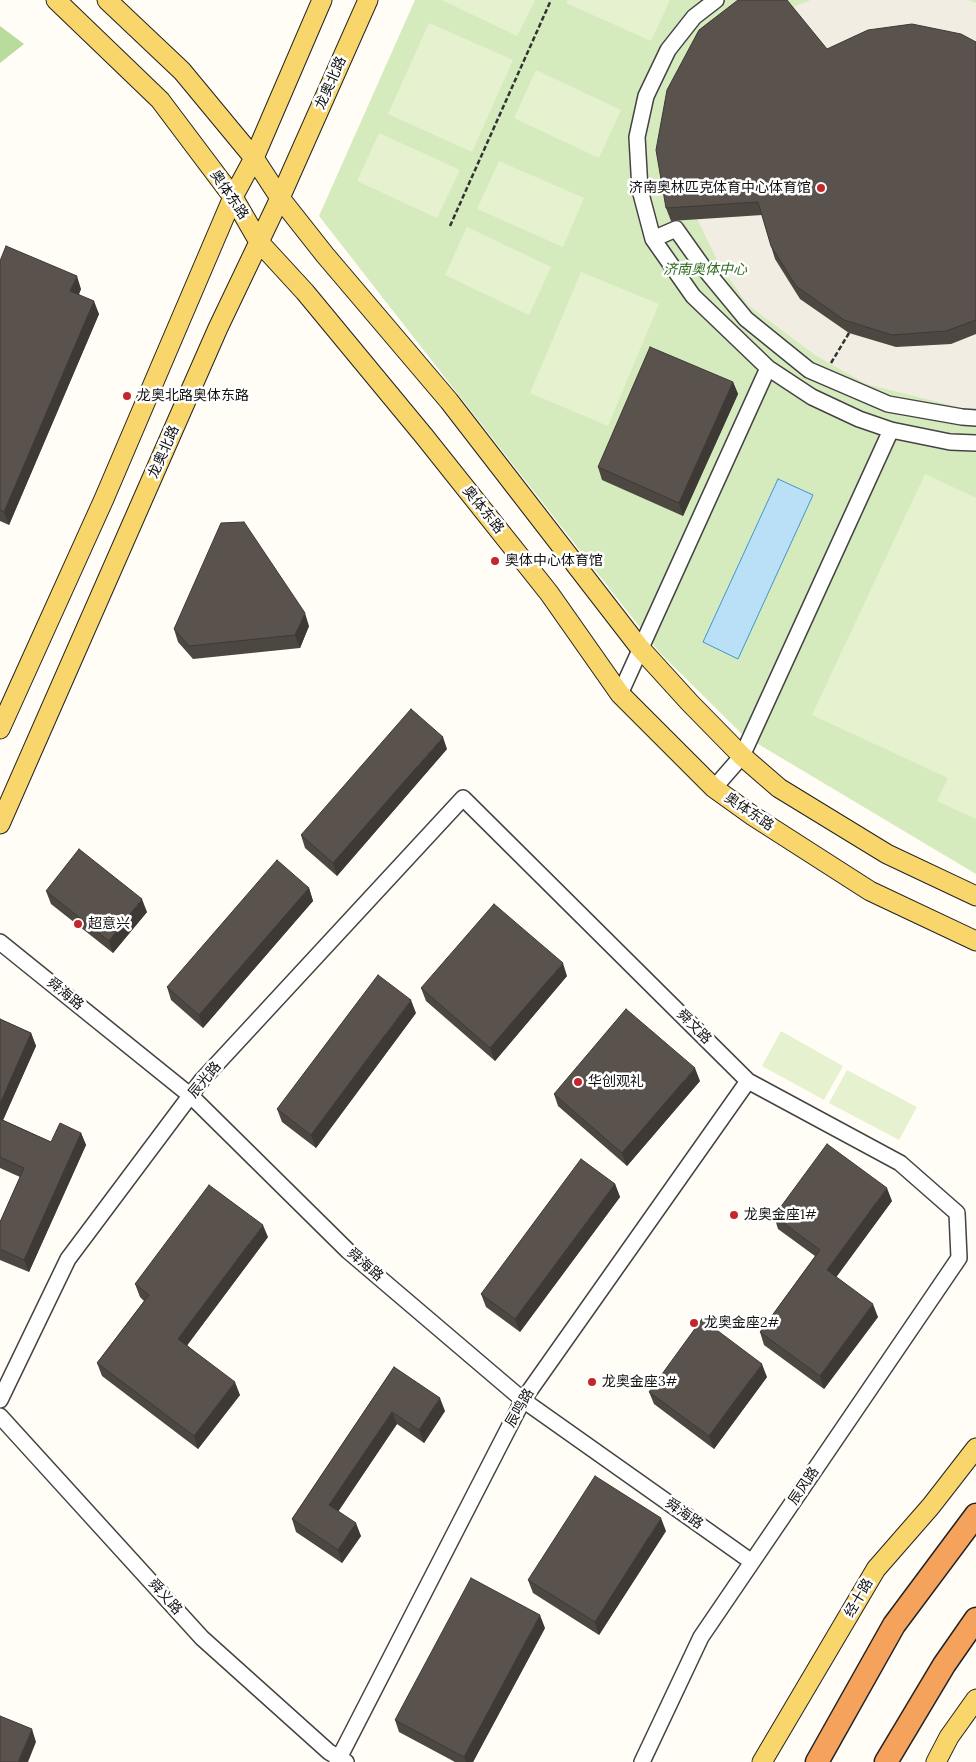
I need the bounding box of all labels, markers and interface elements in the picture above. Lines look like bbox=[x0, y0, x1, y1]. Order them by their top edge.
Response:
street label: 龙奥北路 bbox=[312, 54, 350, 112]
street label: 奥体东路 bbox=[206, 167, 252, 223]
place label: 济南奥林匹克体育中心体育馆 bbox=[629, 180, 811, 196]
marker: 济南奥林匹克体育中心体育馆 bbox=[815, 182, 827, 194]
park label: 济南奥体中心 bbox=[663, 262, 747, 278]
place label: 龙奥北路奥体东路 bbox=[137, 388, 249, 404]
marker: 龙奥北路奥体东路 bbox=[121, 390, 133, 402]
street label: 龙奥北路 bbox=[145, 423, 183, 481]
street label: 奥体东路 bbox=[459, 483, 507, 537]
place label: 奥体中心体育馆 bbox=[505, 553, 603, 569]
marker: 奥体中心体育馆 bbox=[489, 555, 501, 567]
street label: 奥体东路 bbox=[721, 789, 777, 835]
place label: 超意兴 bbox=[88, 916, 130, 932]
marker: 超意兴 bbox=[72, 918, 84, 930]
street label: 舜海路 bbox=[43, 974, 87, 1014]
street label: 舜文路 bbox=[673, 1006, 715, 1048]
street label: 辰光路 bbox=[185, 1059, 225, 1101]
place label: 华创观礼 bbox=[588, 1074, 644, 1090]
marker: 华创观礼 bbox=[572, 1076, 584, 1088]
place label: 龙奥金座1# bbox=[744, 1207, 817, 1223]
marker: 龙奥金座1# bbox=[728, 1209, 740, 1221]
street label: 舜海路 bbox=[344, 1245, 386, 1285]
place label: 龙奥金座2# bbox=[704, 1315, 779, 1331]
marker: 龙奥金座2# bbox=[688, 1317, 700, 1329]
place label: 龙奥金座3# bbox=[602, 1374, 677, 1390]
marker: 龙奥金座3# bbox=[586, 1376, 598, 1388]
street label: 辰鸣路 bbox=[502, 1386, 538, 1430]
street label: 辰风路 bbox=[785, 1464, 823, 1508]
street label: 舜海路 bbox=[662, 1495, 706, 1533]
street label: 舜义路 bbox=[145, 1576, 185, 1618]
street label: 经十路 bbox=[841, 1576, 877, 1620]

